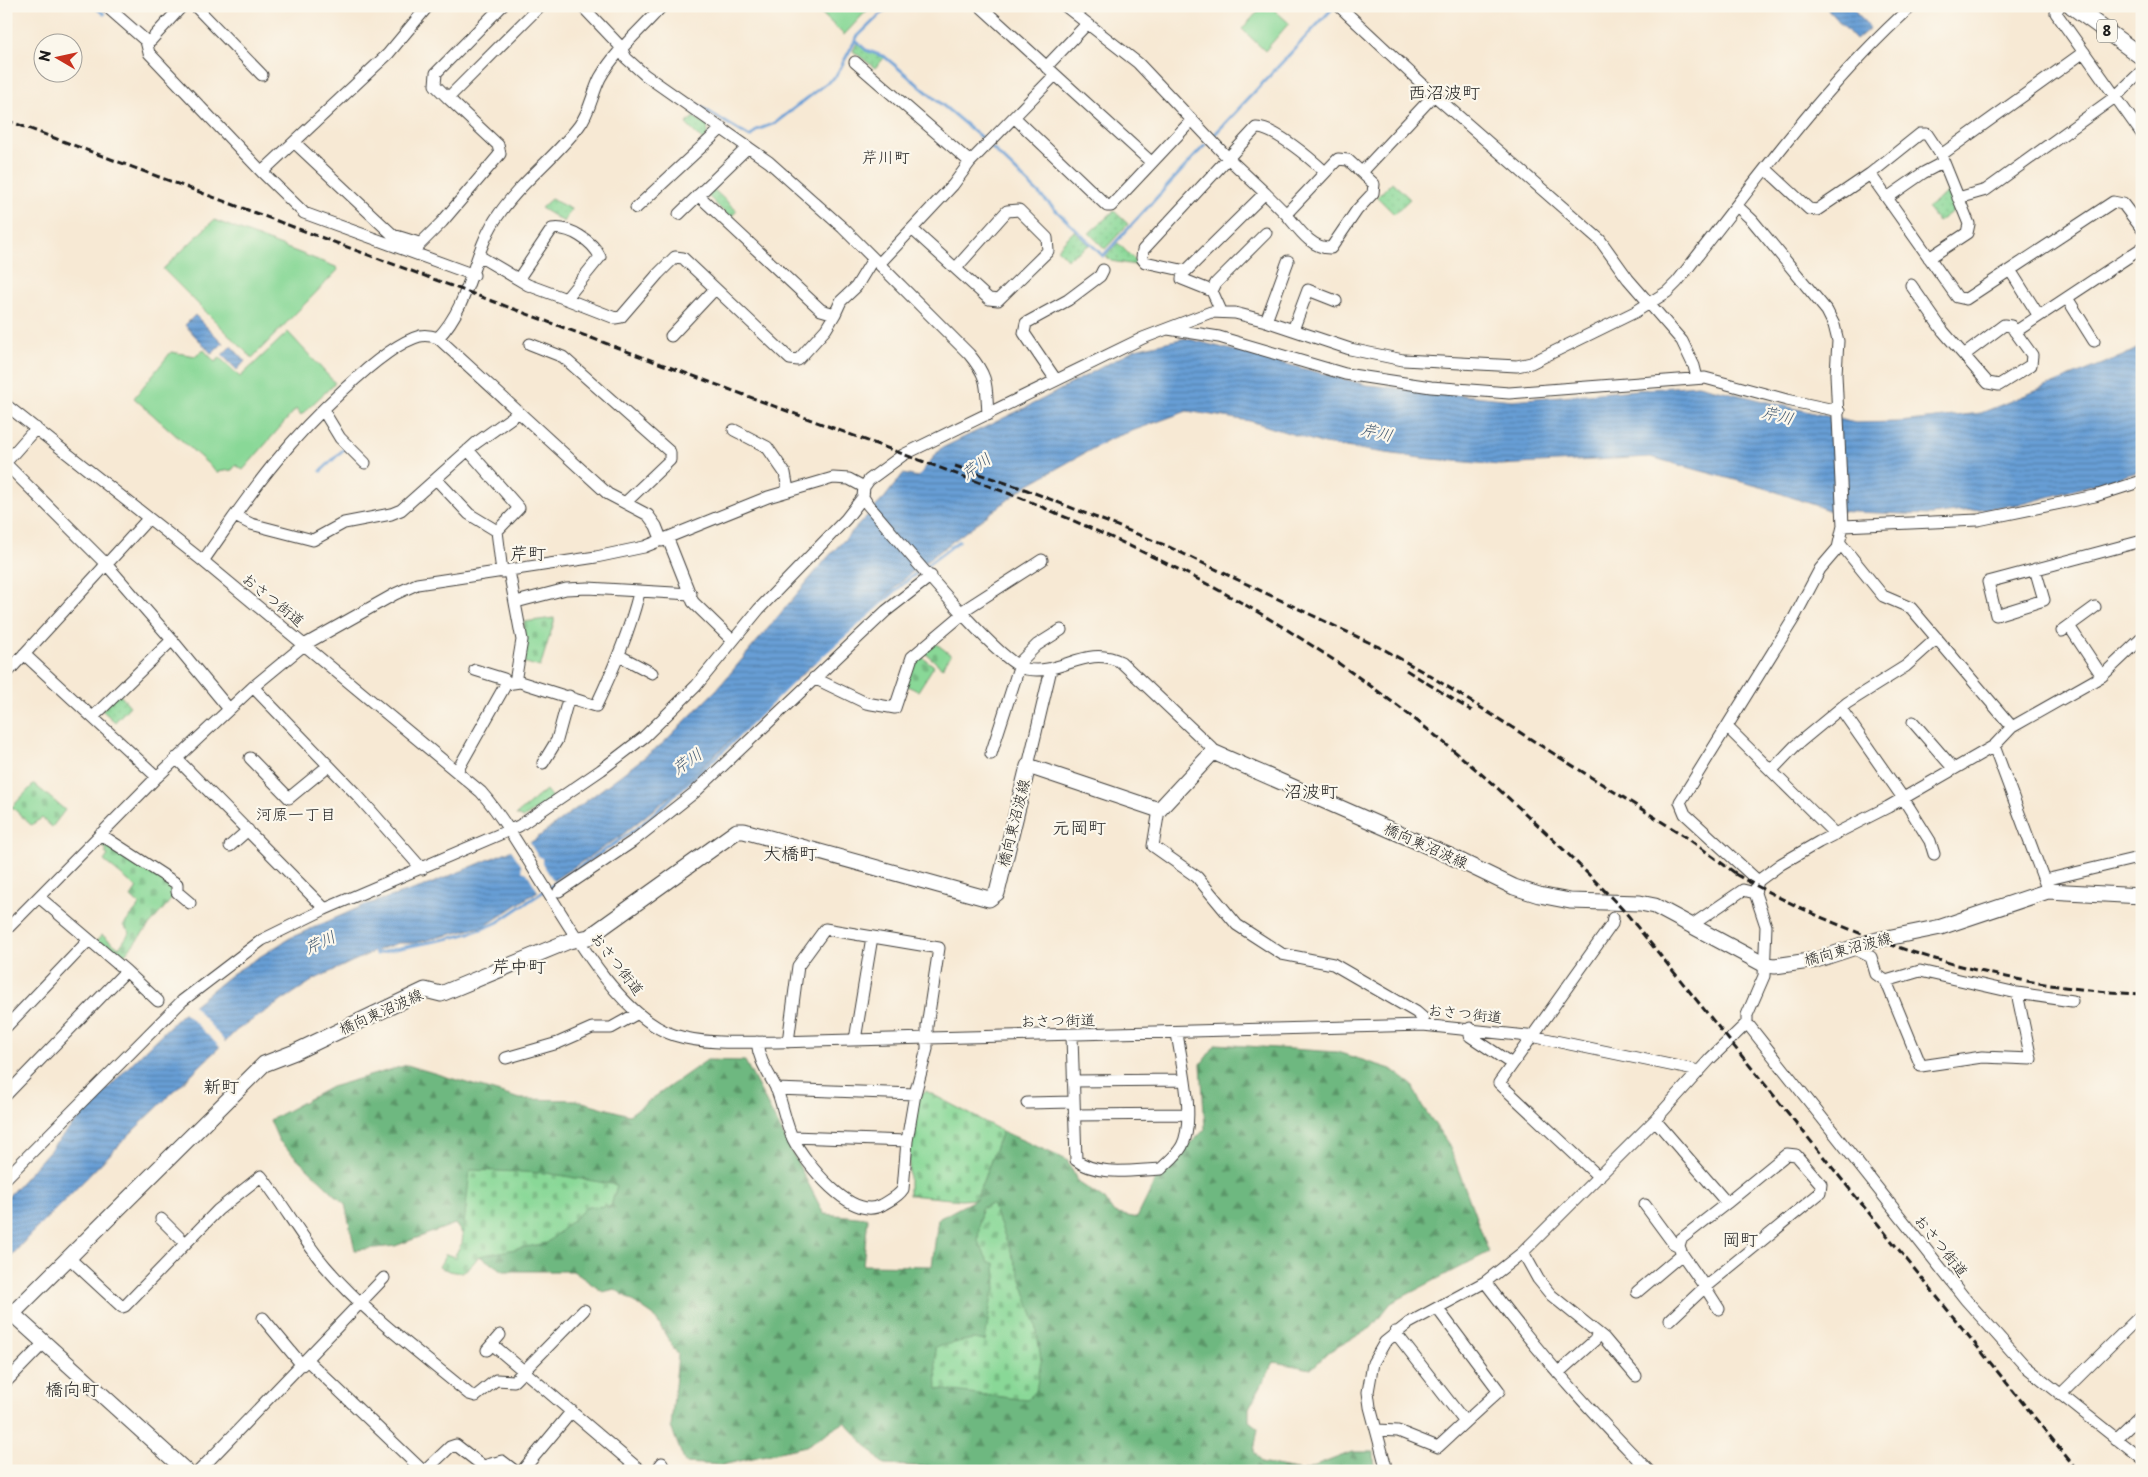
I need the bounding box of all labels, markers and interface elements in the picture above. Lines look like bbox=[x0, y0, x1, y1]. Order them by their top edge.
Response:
road number: 8 bbox=[2097, 20, 2117, 42]
north arrow bbox=[32, 32, 82, 82]
text: N bbox=[33, 49, 56, 63]
district label: 西沼波町 bbox=[1408, 78, 1480, 105]
district label: 芹川町 bbox=[862, 144, 910, 168]
water label: 芹川 bbox=[1760, 399, 1797, 430]
water label: 芹川 bbox=[1359, 416, 1396, 446]
water label: 芹川 bbox=[955, 446, 995, 484]
district label: 芹町 bbox=[510, 539, 546, 566]
street label: おさつ街道 bbox=[238, 566, 310, 631]
water label: 芹川 bbox=[666, 741, 706, 779]
street label: 橋向東沼波線 bbox=[990, 776, 1035, 869]
district label: 沼波町 bbox=[1284, 777, 1338, 804]
district label: 河原一丁目 bbox=[256, 801, 336, 825]
district label: 元岡町 bbox=[1052, 813, 1106, 840]
street label: 橋向東沼波線 bbox=[1381, 816, 1472, 873]
district label: 大橋町 bbox=[763, 839, 817, 866]
water label: 芹川 bbox=[300, 923, 339, 959]
street label: 橋向東沼波線 bbox=[1801, 925, 1894, 970]
street label: おさつ街道 bbox=[586, 926, 650, 1000]
district label: 芹中町 bbox=[492, 952, 546, 979]
street label: 橋向東沼波線 bbox=[335, 982, 426, 1039]
street label: おさつ街道 bbox=[1427, 997, 1504, 1028]
street label: おさつ街道 bbox=[1020, 1007, 1096, 1032]
district label: 新町 bbox=[203, 1072, 239, 1099]
street label: おさつ街道 bbox=[1910, 1209, 1975, 1281]
district label: 岡町 bbox=[1722, 1225, 1758, 1252]
district label: 橋向町 bbox=[45, 1375, 99, 1402]

